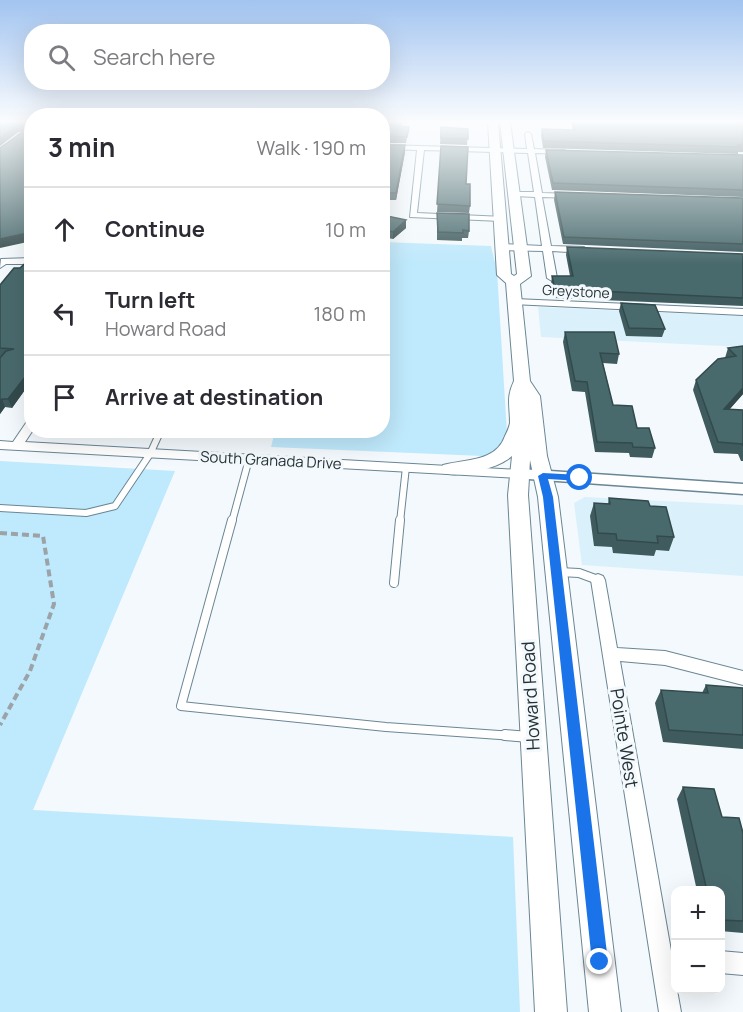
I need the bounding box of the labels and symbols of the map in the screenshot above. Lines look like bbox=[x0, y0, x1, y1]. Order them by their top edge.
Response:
street label: Greystone bbox=[542, 280, 610, 302]
street label: South Granada Drive bbox=[200, 446, 342, 474]
route start bbox=[566, 464, 592, 490]
street label: Howard Road bbox=[515, 641, 545, 751]
street label: Pointe West bbox=[605, 687, 645, 789]
route end bbox=[586, 948, 612, 974]

